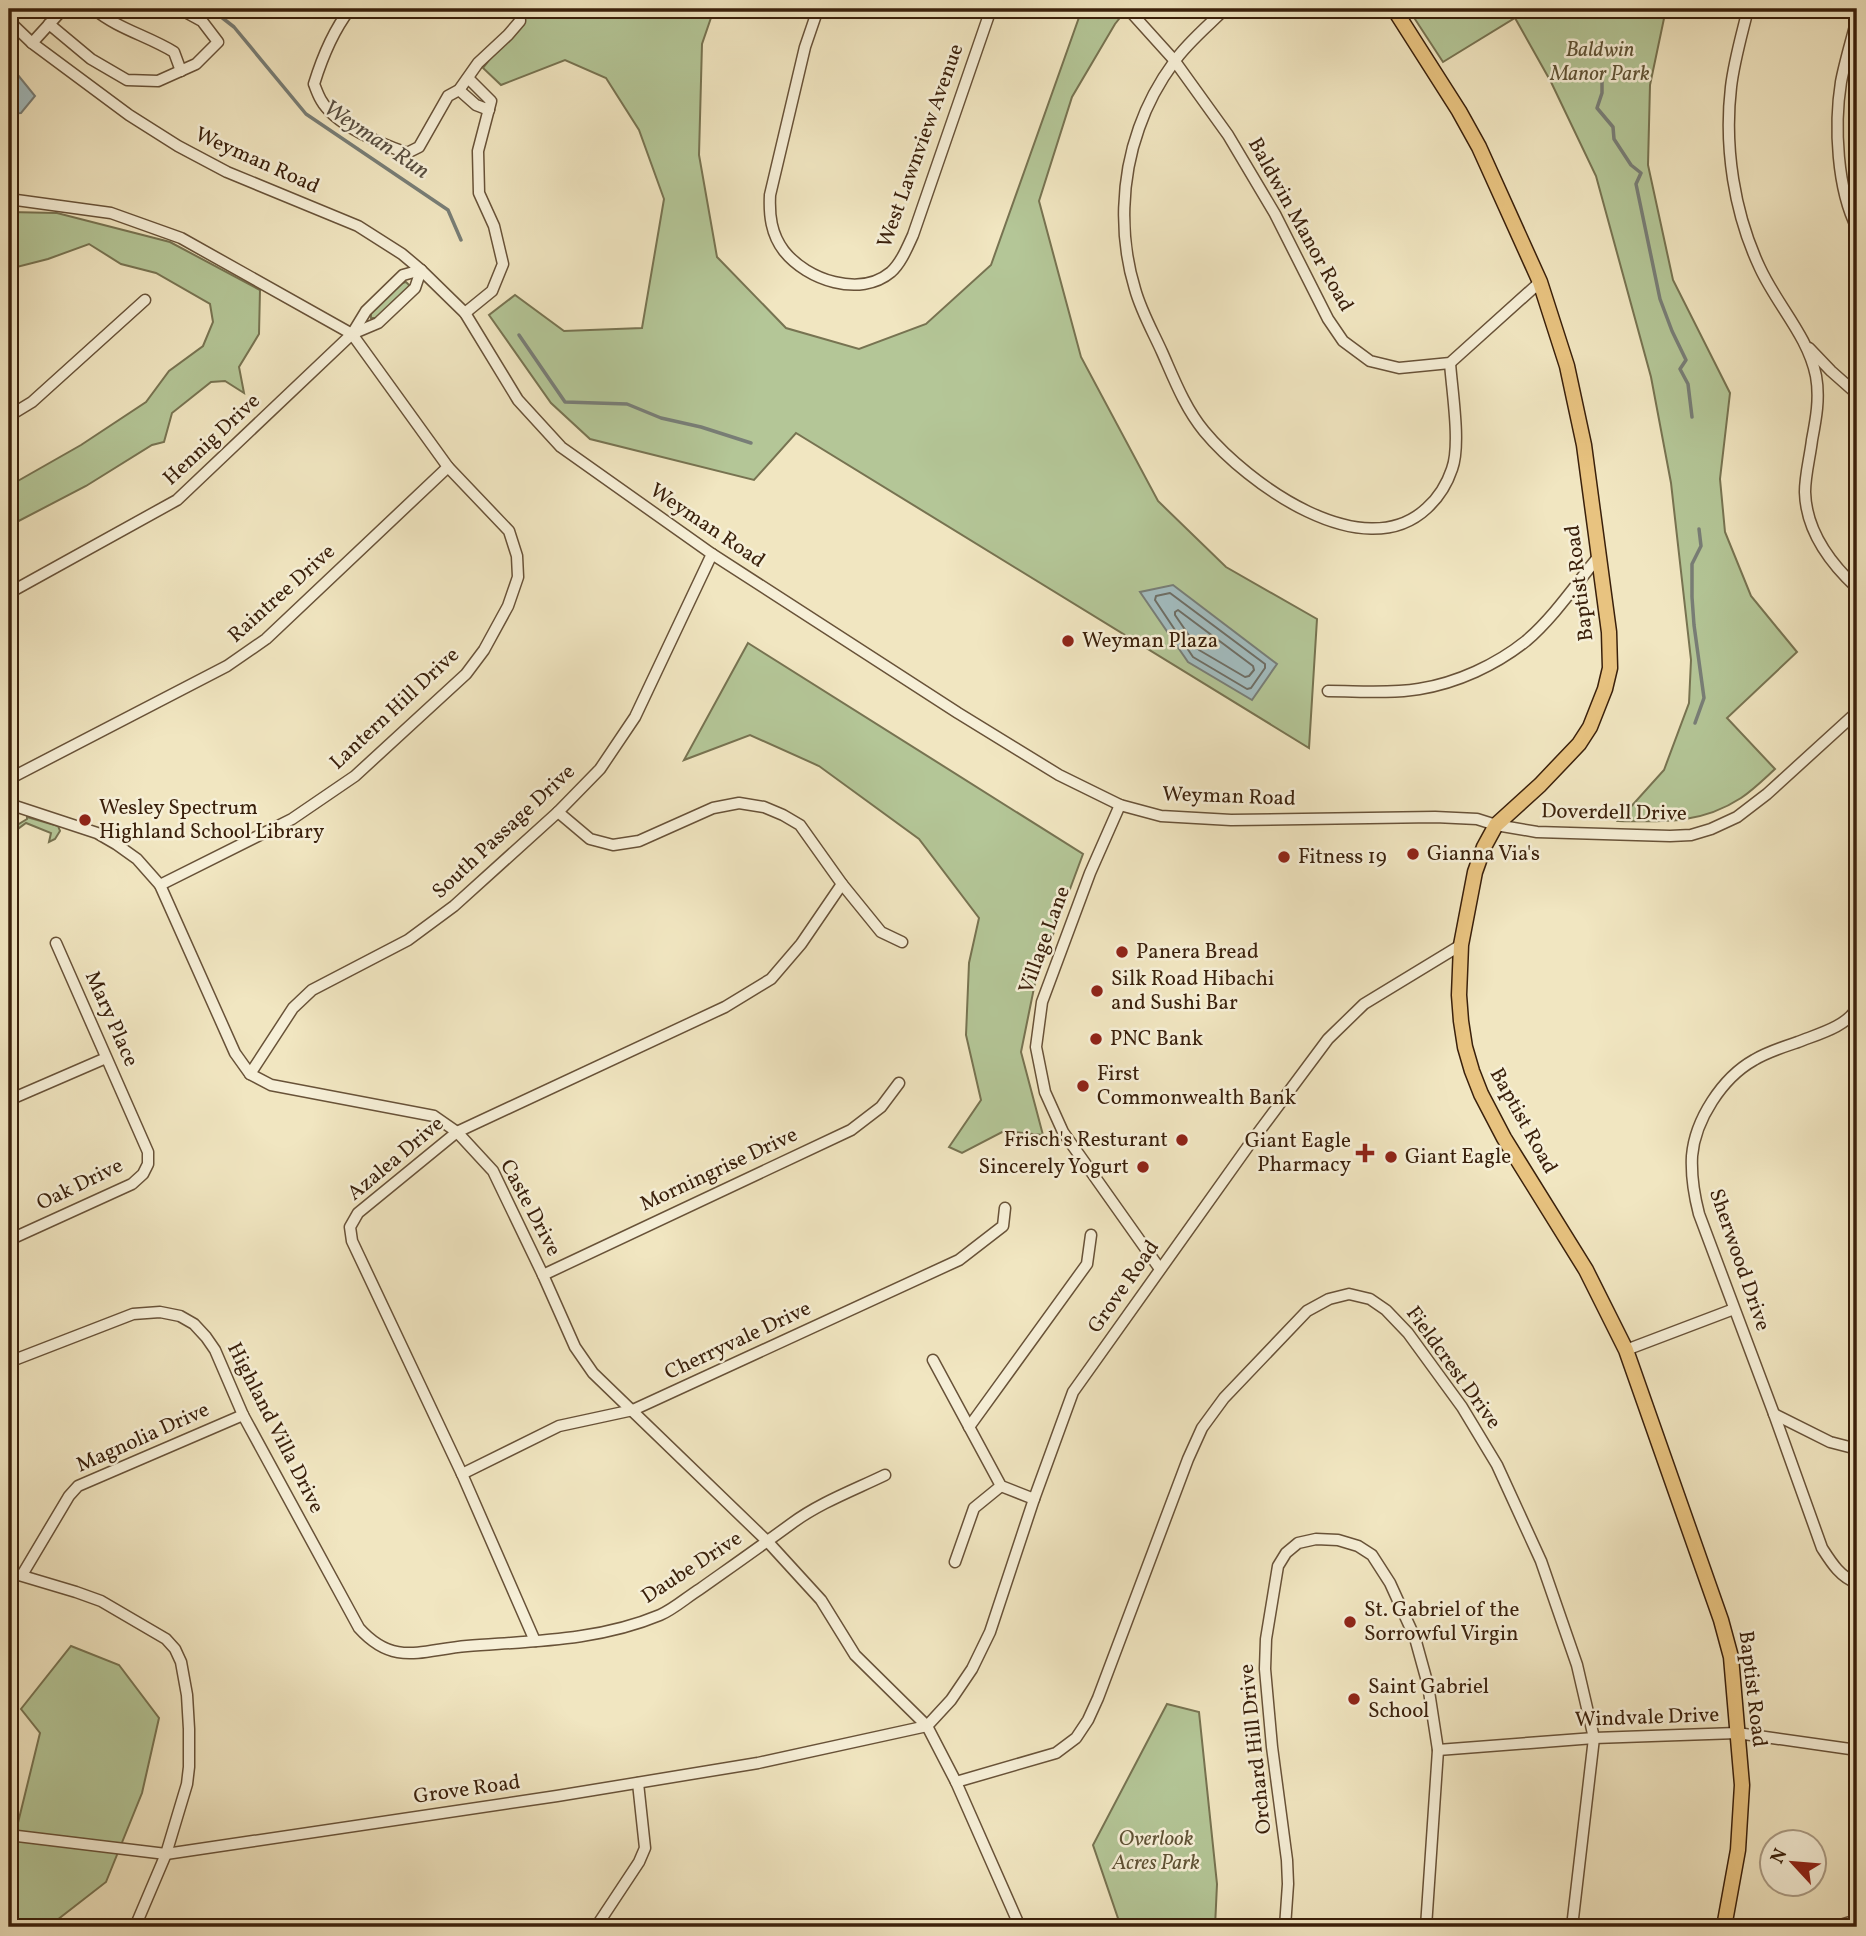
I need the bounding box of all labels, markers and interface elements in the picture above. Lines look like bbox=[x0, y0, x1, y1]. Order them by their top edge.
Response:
park label: Baldwin Manor Park bbox=[1549, 36, 1650, 89]
street label: West Lawnview Avenue bbox=[871, 40, 971, 252]
water label: Weyman Run bbox=[317, 93, 436, 187]
street label: Weyman Road bbox=[190, 121, 324, 201]
street label: Baldwin Manor Road bbox=[1240, 133, 1360, 317]
street label: Hennig Drive bbox=[157, 387, 267, 493]
street label: Weyman Road bbox=[643, 477, 771, 575]
street label: Baptist Road bbox=[1558, 523, 1602, 643]
street label: Raintree Drive bbox=[222, 538, 342, 650]
place label: Weyman Plaza bbox=[1082, 627, 1218, 656]
marker: Weyman Plaza bbox=[1060, 633, 1076, 649]
street label: Lantern Hill Drive bbox=[324, 641, 466, 777]
street label: South Passage Drive bbox=[426, 758, 582, 906]
street label: Weyman Road bbox=[1162, 780, 1296, 814]
place label: Wesley Spectrum Highland School Library bbox=[99, 794, 325, 847]
street label: Doverdell Drive bbox=[1541, 797, 1687, 829]
marker: Wesley Spectrum Highland School Library bbox=[77, 812, 93, 828]
place label: Gianna Via's bbox=[1427, 840, 1540, 869]
place label: Fitness 19 bbox=[1298, 843, 1387, 872]
marker: Gianna Via's bbox=[1405, 846, 1421, 862]
marker: Fitness 19 bbox=[1276, 849, 1292, 865]
street label: Village Lane bbox=[1012, 882, 1078, 998]
place label: Panera Bread bbox=[1136, 938, 1259, 967]
marker: Panera Bread bbox=[1114, 944, 1130, 960]
place label: Silk Road Hibachi and Sushi Bar bbox=[1111, 965, 1274, 1018]
street label: Mary Place bbox=[77, 966, 145, 1072]
marker: Silk Road Hibachi and Sushi Bar bbox=[1089, 983, 1105, 999]
place label: PNC Bank bbox=[1110, 1025, 1204, 1054]
marker: PNC Bank bbox=[1088, 1031, 1104, 1047]
place label: First Commonwealth Bank bbox=[1097, 1060, 1297, 1113]
street label: Baptist Road bbox=[1482, 1063, 1564, 1179]
marker: First Commonwealth Bank bbox=[1075, 1078, 1091, 1094]
street label: Azalea Drive bbox=[342, 1110, 451, 1208]
street label: Morningrise Drive bbox=[635, 1121, 803, 1219]
place label: Frisch's Resturant bbox=[1004, 1126, 1168, 1155]
place label: Giant Eagle Pharmacy bbox=[1245, 1127, 1352, 1180]
marker: Frisch's Resturant bbox=[1174, 1132, 1190, 1148]
place label: Giant Eagle bbox=[1405, 1143, 1511, 1172]
marker: Giant Eagle Pharmacy bbox=[1357, 1145, 1373, 1161]
marker: Giant Eagle bbox=[1383, 1149, 1399, 1165]
street label: Oak Drive bbox=[32, 1152, 128, 1218]
place label: Sincerely Yogurt bbox=[979, 1153, 1129, 1182]
street label: Caste Drive bbox=[492, 1154, 568, 1262]
marker: Sincerely Yogurt bbox=[1135, 1159, 1151, 1175]
street label: Sherwood Drive bbox=[1701, 1185, 1777, 1335]
street label: Grove Road bbox=[1081, 1235, 1167, 1339]
street label: Cherryvale Drive bbox=[660, 1294, 816, 1388]
street label: Fieldcrest Drive bbox=[1398, 1301, 1508, 1435]
street label: Highland Villa Drive bbox=[219, 1338, 331, 1518]
street label: Magnolia Drive bbox=[72, 1396, 214, 1480]
street label: Daube Drive bbox=[636, 1525, 748, 1611]
place label: St. Gabriel of the Sorrowful Virgin bbox=[1364, 1596, 1520, 1649]
marker: St. Gabriel of the Sorrowful Virgin bbox=[1342, 1614, 1358, 1630]
street label: Baptist Road bbox=[1730, 1629, 1774, 1749]
street label: Orchard Hill Drive bbox=[1233, 1662, 1279, 1836]
place label: Saint Gabriel School bbox=[1368, 1673, 1489, 1726]
marker: Saint Gabriel School bbox=[1346, 1691, 1362, 1707]
street label: Windvale Drive bbox=[1574, 1701, 1720, 1735]
street label: Grove Road bbox=[412, 1768, 522, 1812]
park label: Overlook Acres Park bbox=[1111, 1825, 1200, 1878]
north arrow bbox=[1758, 1828, 1828, 1898]
text: N bbox=[1765, 1844, 1794, 1868]

